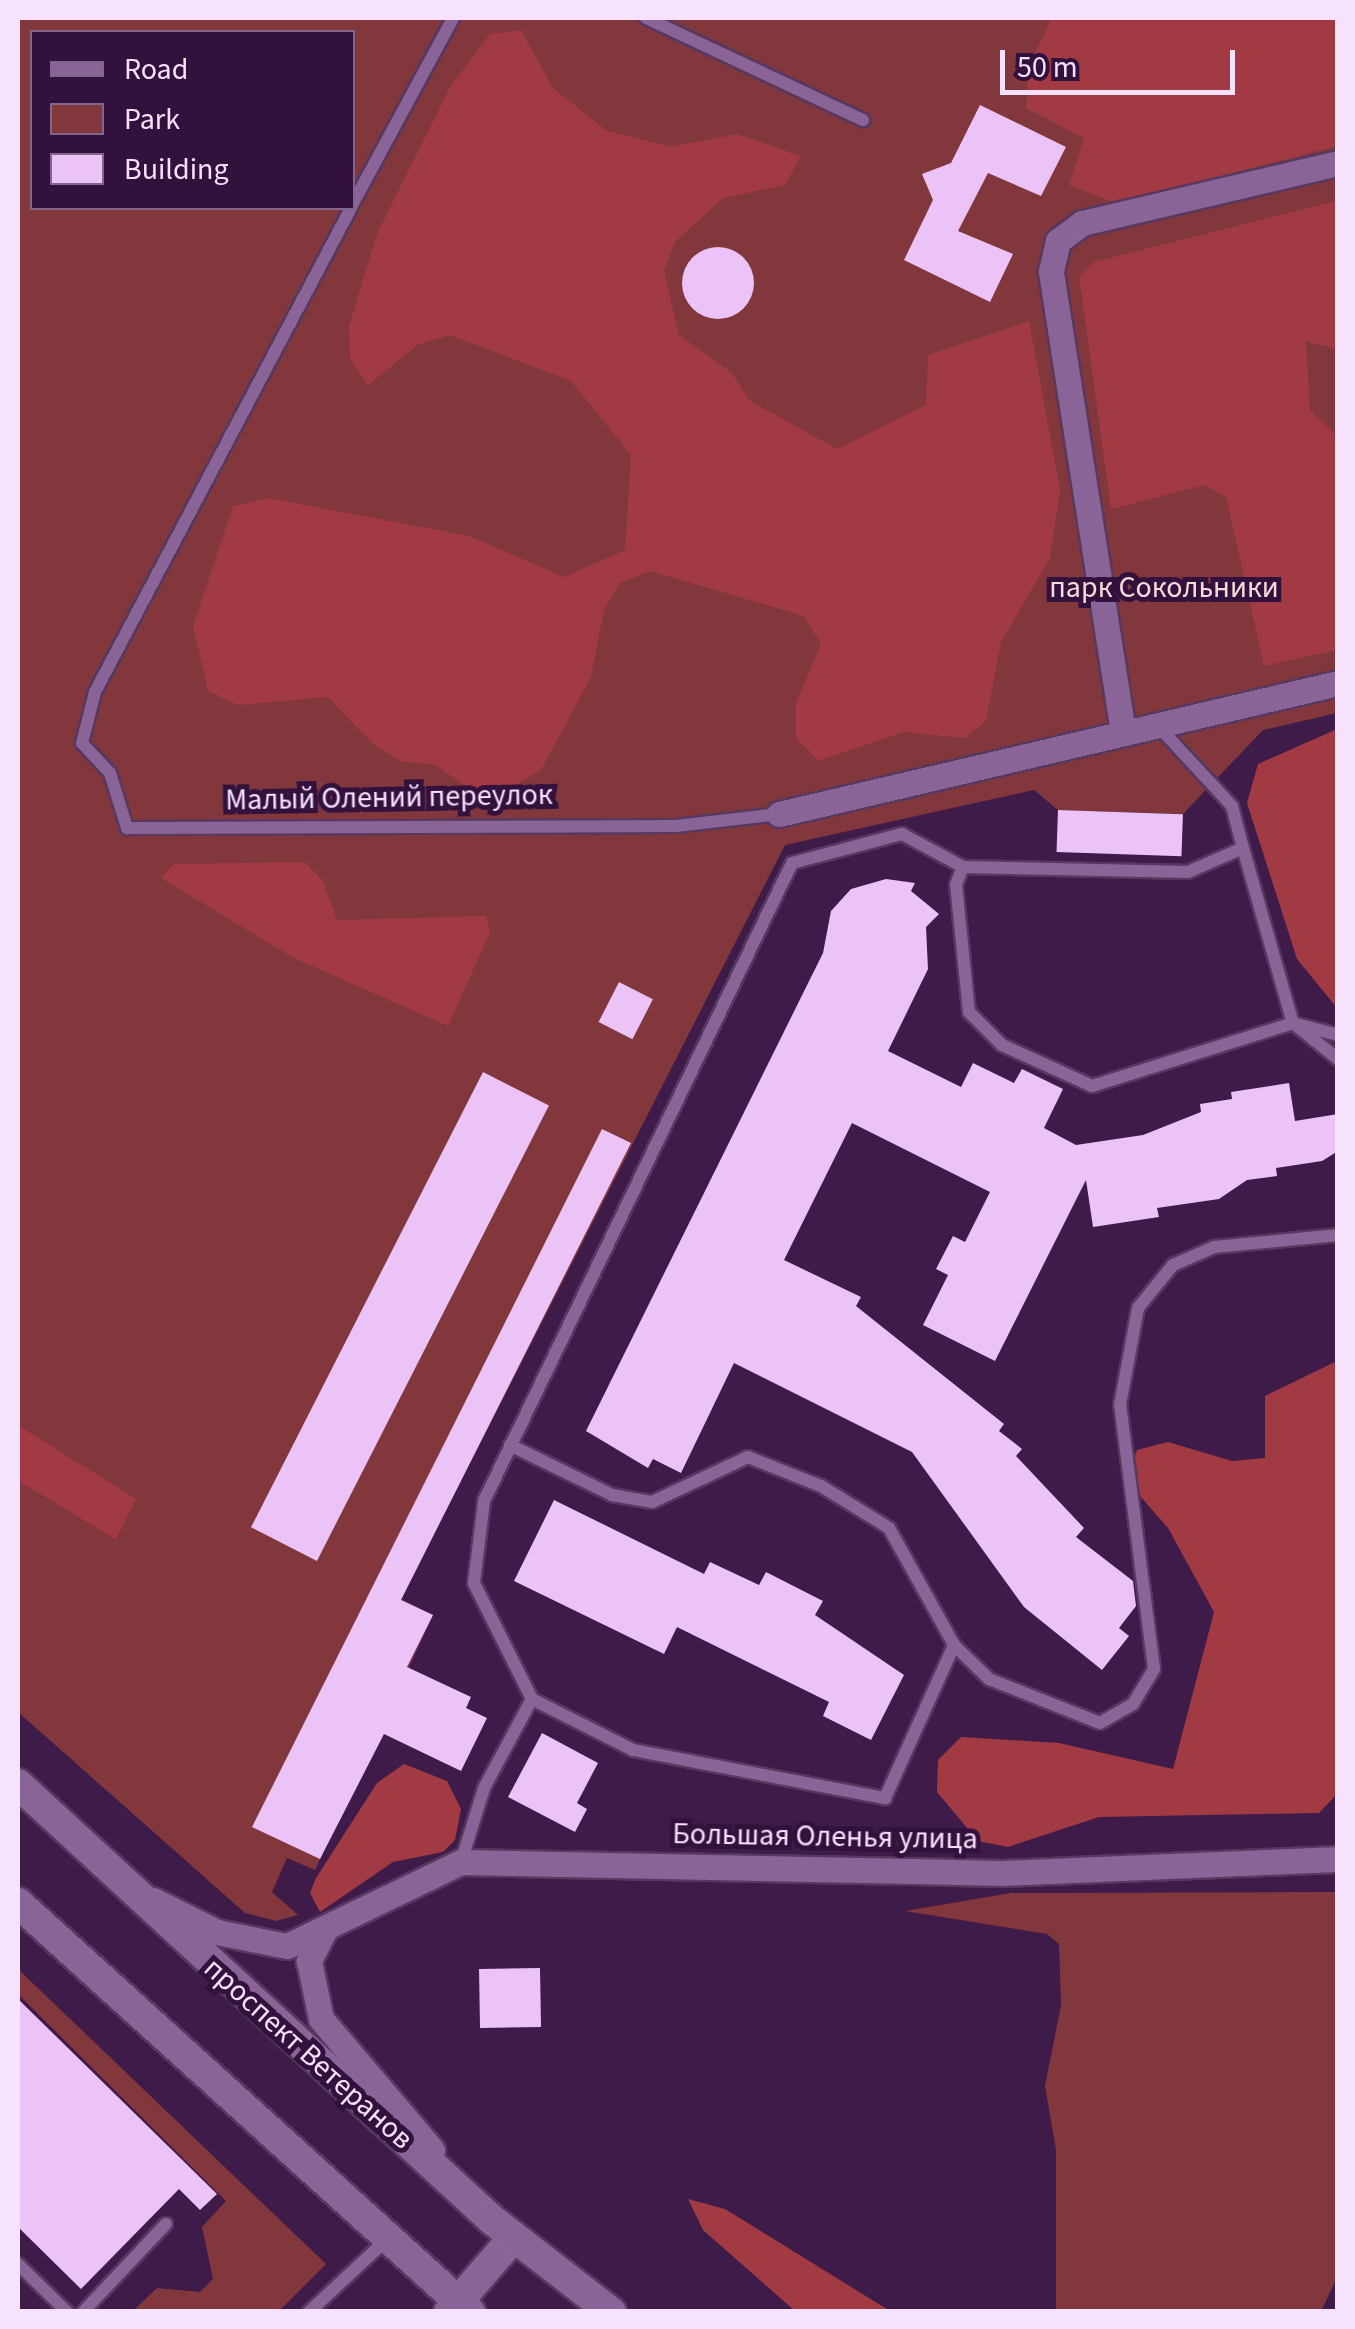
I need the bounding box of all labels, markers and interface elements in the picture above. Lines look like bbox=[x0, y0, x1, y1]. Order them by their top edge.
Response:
legend bbox=[30, 30, 355, 210]
scale bar bbox=[1005, 30, 1240, 92]
text: 50 m bbox=[1017, 46, 1078, 89]
text: Road bbox=[124, 48, 188, 91]
text: Park bbox=[124, 98, 180, 141]
text: Building bbox=[124, 148, 229, 191]
park label: парк Сокольники bbox=[1049, 570, 1279, 606]
street label: Малый Олений переулок bbox=[225, 777, 553, 819]
street label: Большая Оленья улица bbox=[672, 1816, 978, 1858]
street label: проспект Ветеранов bbox=[196, 1951, 420, 2157]

